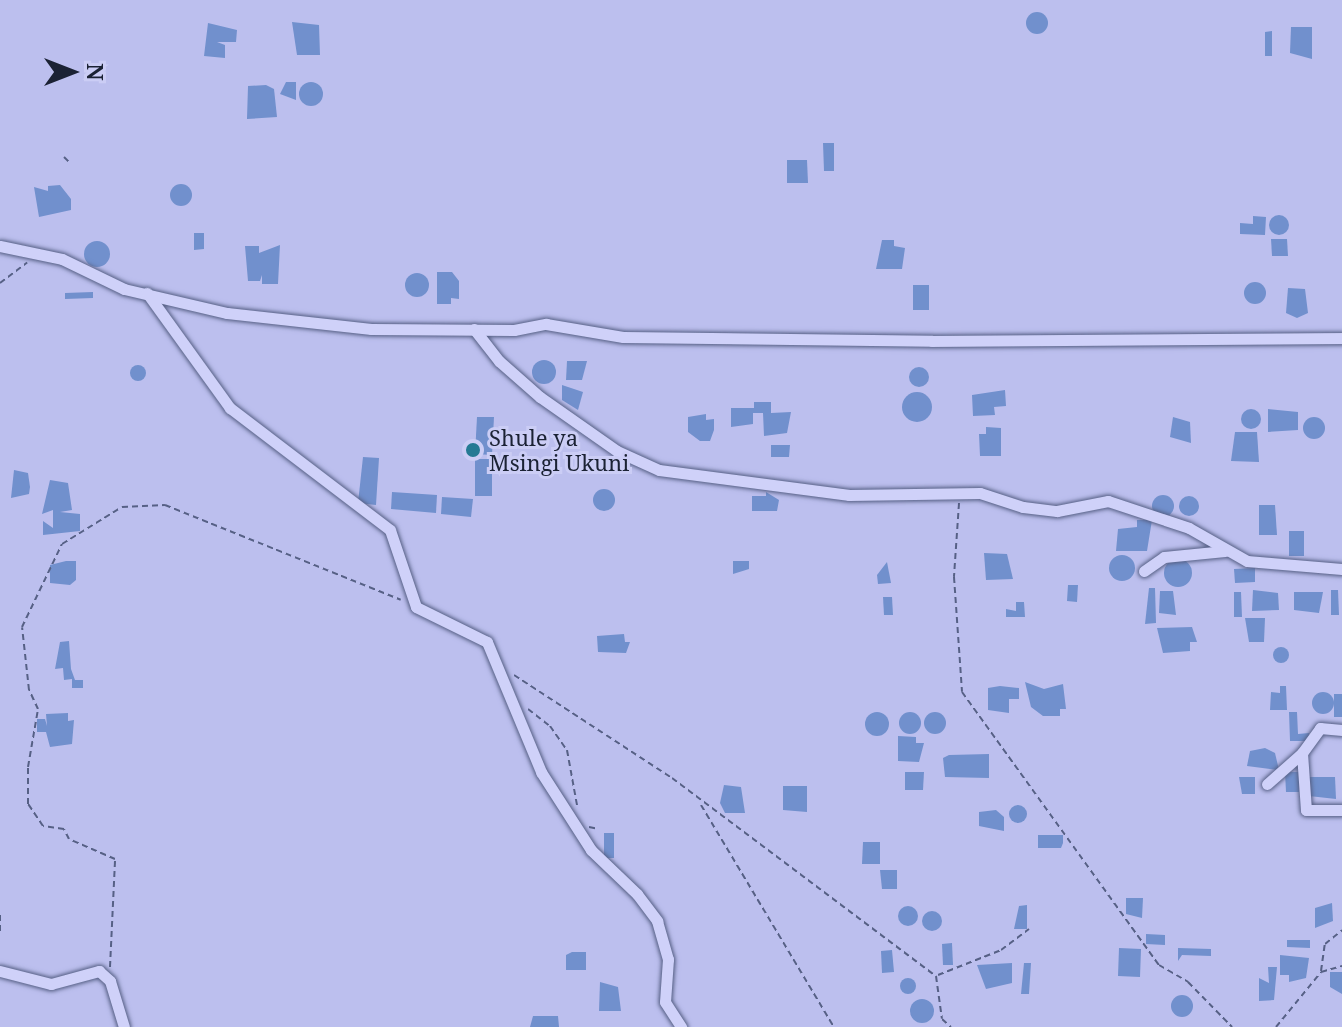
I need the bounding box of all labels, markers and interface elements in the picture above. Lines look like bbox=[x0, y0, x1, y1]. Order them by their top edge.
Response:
north arrow bbox=[32, 32, 112, 112]
text: N bbox=[81, 63, 111, 81]
place label: Shule ya Msingi Ukuni bbox=[489, 424, 629, 476]
marker: Shule ya Msingi Ukuni bbox=[464, 441, 482, 459]

